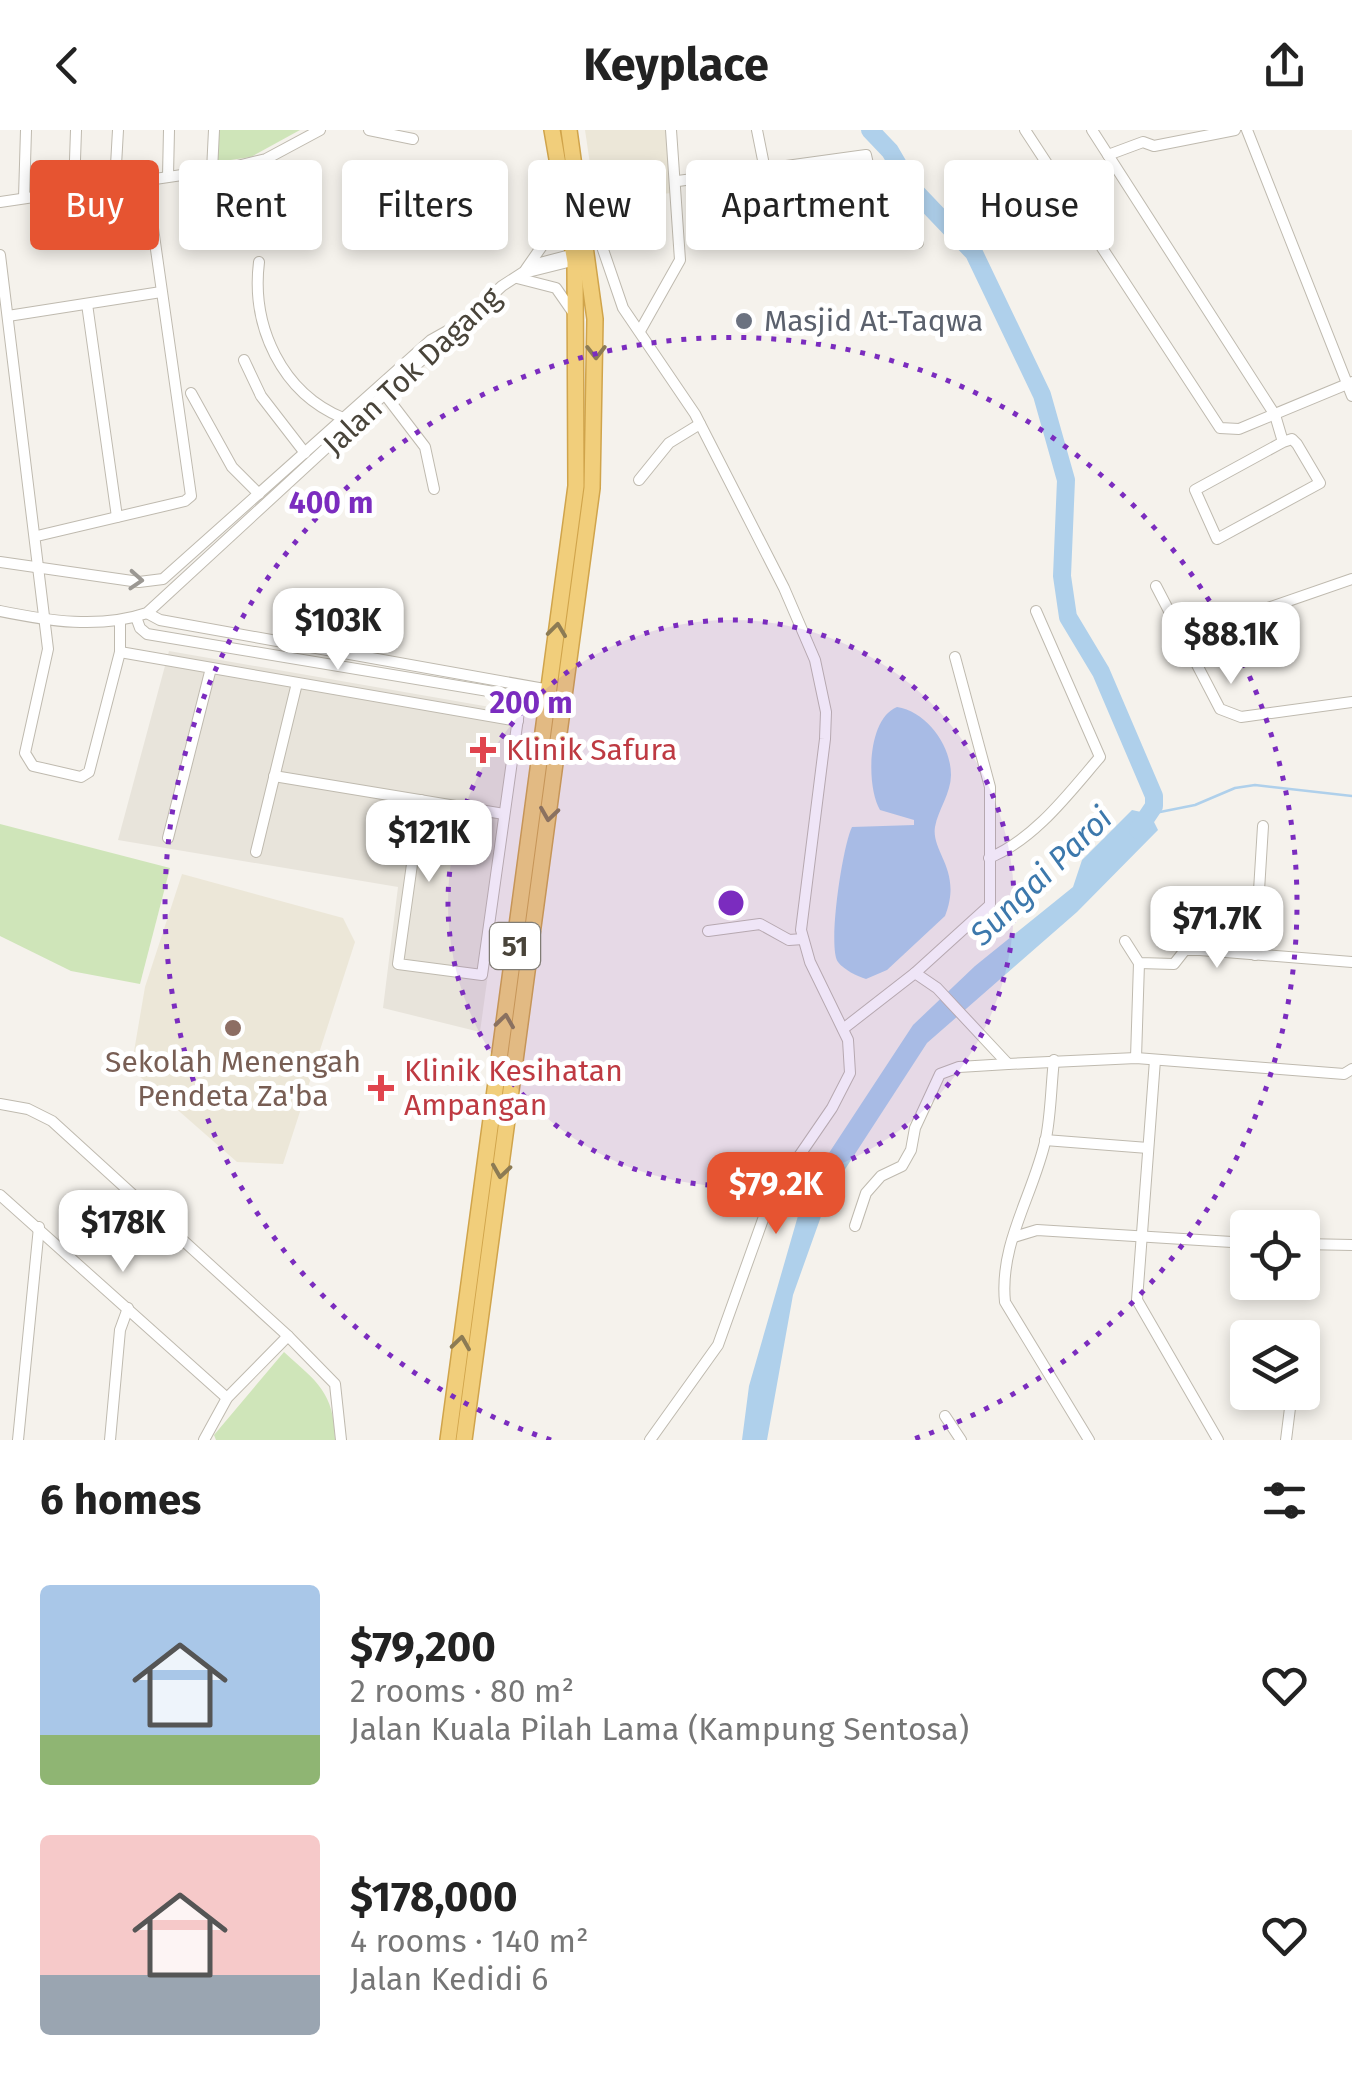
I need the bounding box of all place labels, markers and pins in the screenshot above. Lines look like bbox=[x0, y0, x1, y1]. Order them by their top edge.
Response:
place label: Masjid At-Taqwa bbox=[764, 303, 983, 339]
marker: Masjid At-Taqwa bbox=[733, 310, 755, 332]
pin: $103K bbox=[268, 588, 408, 673]
pin: $88.1K bbox=[1150, 602, 1312, 687]
place label: Klinik Safura bbox=[506, 732, 677, 768]
marker: Klinik Safura bbox=[470, 737, 496, 763]
pin: $121K bbox=[359, 800, 499, 885]
centre of rings bbox=[713, 885, 749, 921]
pin: $71.7K bbox=[1136, 886, 1298, 971]
marker: Sekolah Menengah Pendeta Za'ba bbox=[222, 1017, 244, 1039]
place label: Sekolah Menengah Pendeta Za'ba bbox=[105, 1044, 361, 1114]
place label: Klinik Kesihatan Ampangan bbox=[404, 1053, 623, 1123]
marker: Klinik Kesihatan Ampangan bbox=[368, 1075, 394, 1101]
pin: $79.2K bbox=[695, 1152, 857, 1237]
pin: $178K bbox=[53, 1190, 193, 1275]

